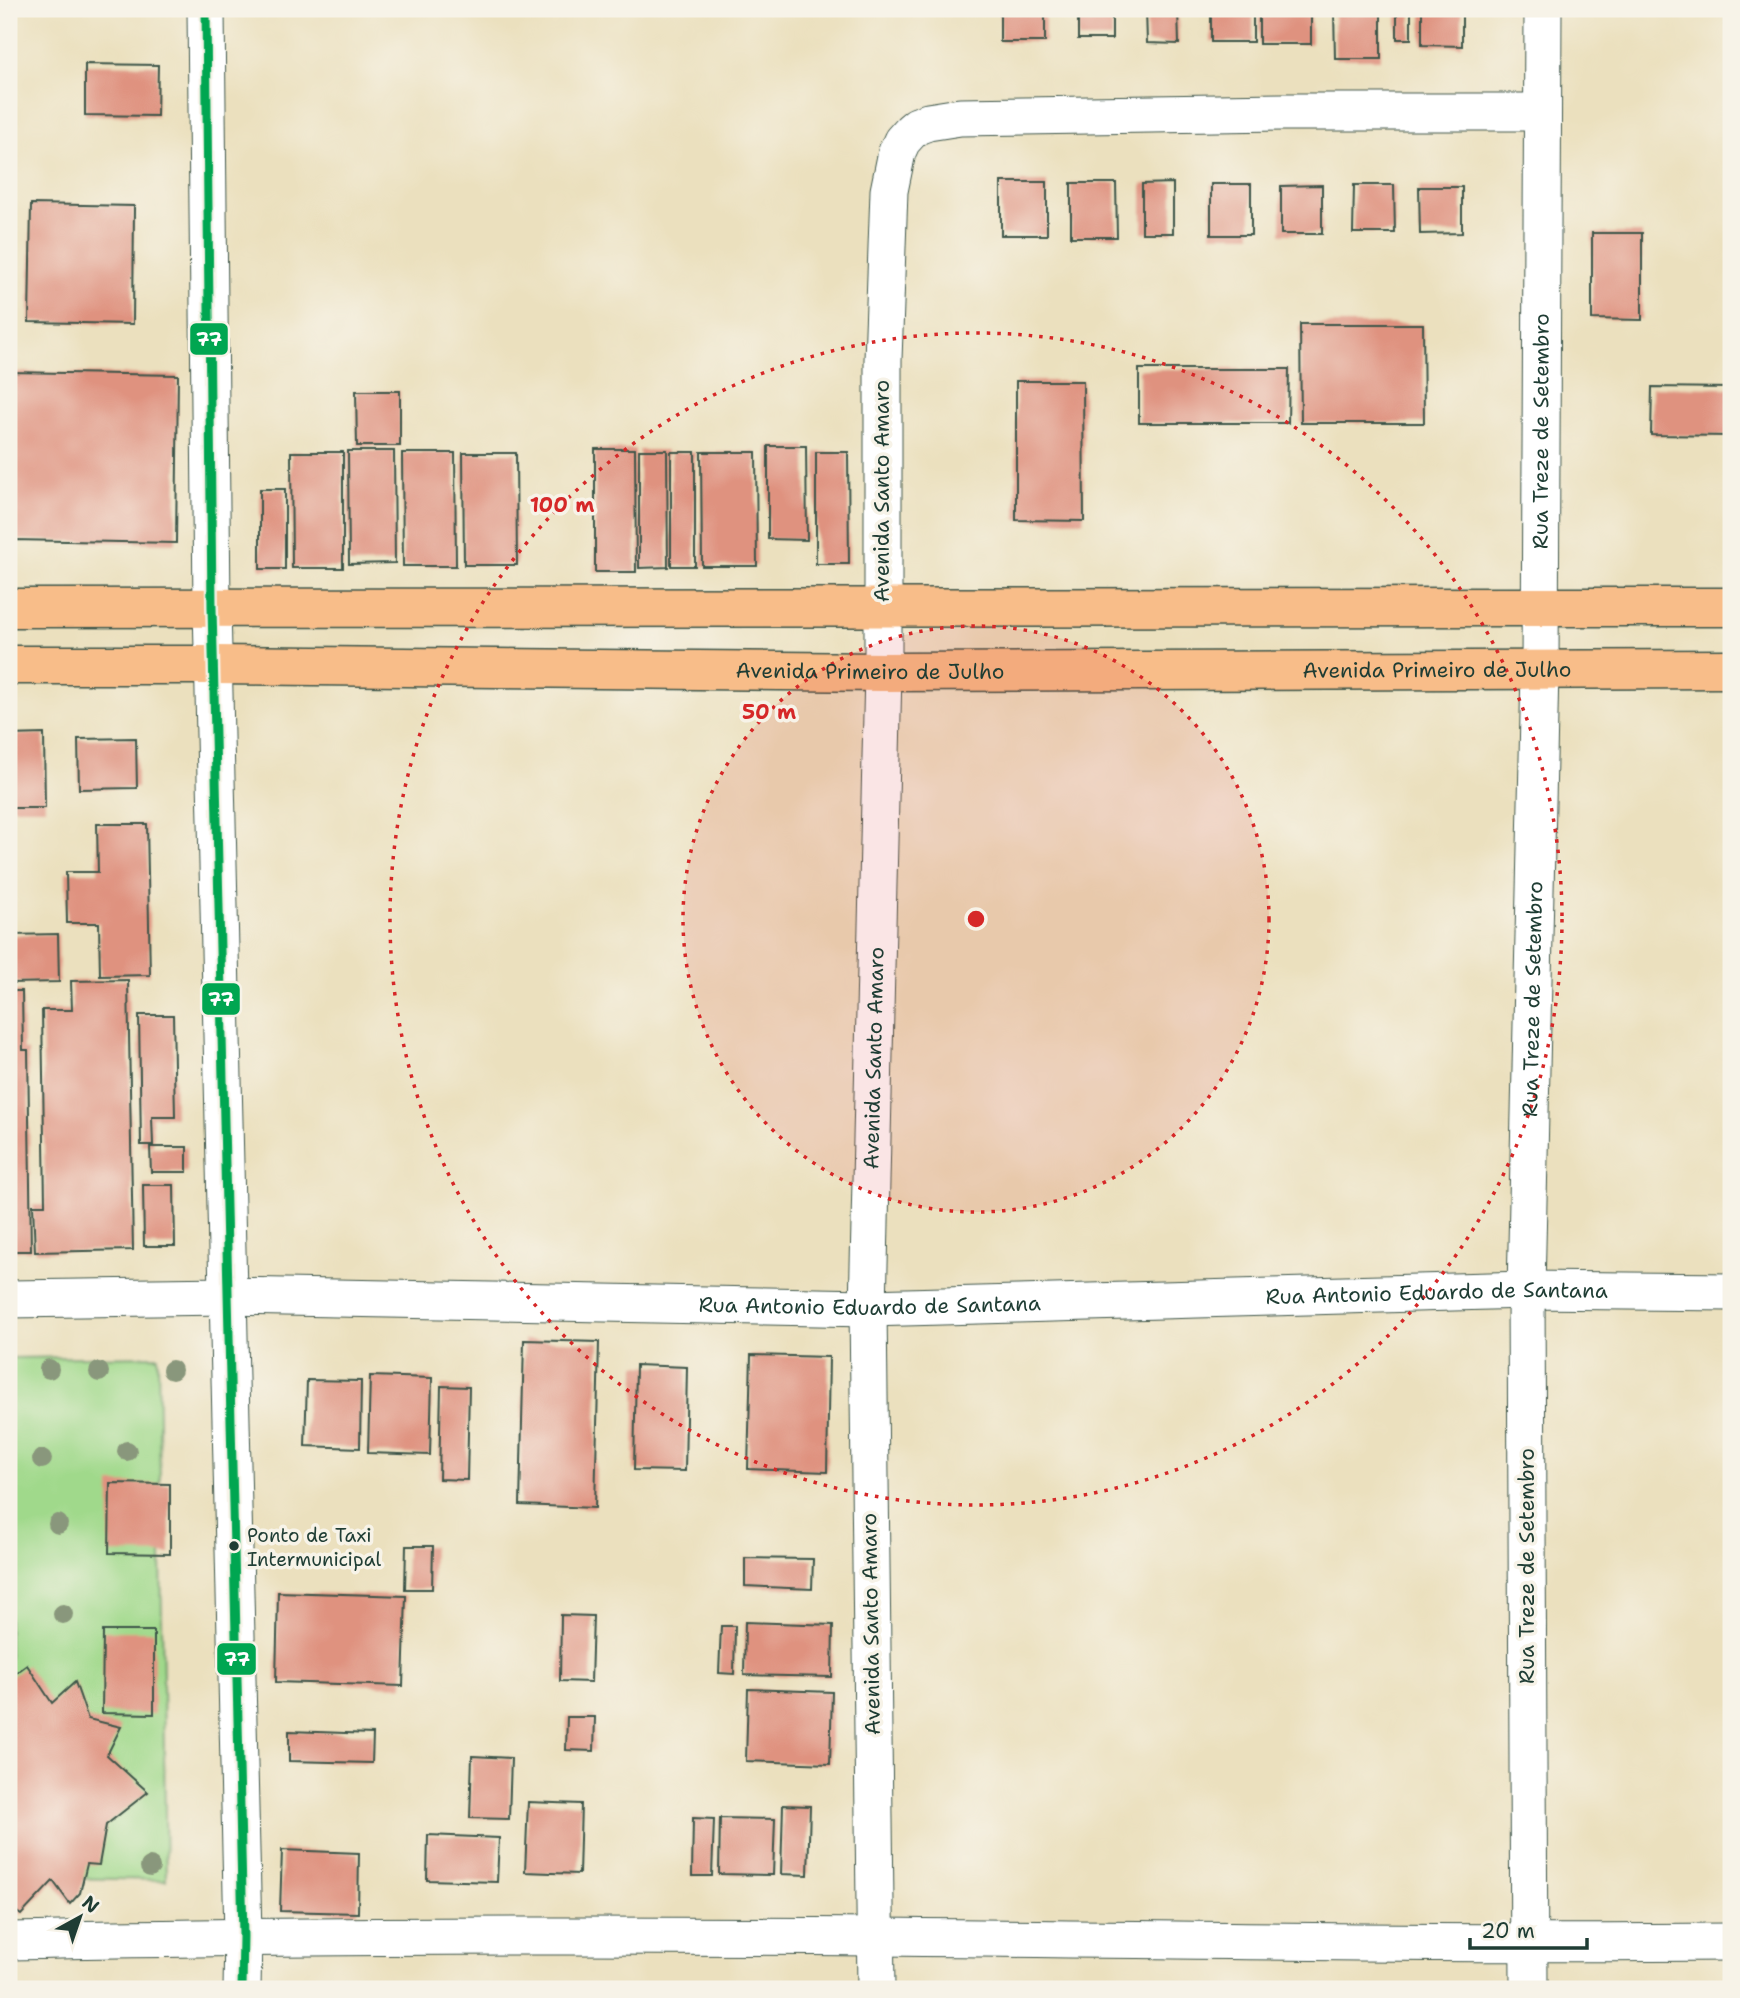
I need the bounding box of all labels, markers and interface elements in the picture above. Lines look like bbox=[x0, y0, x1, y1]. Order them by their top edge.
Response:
street label: Rua Treze de Setembro bbox=[1527, 313, 1556, 549]
line badge: 77 bbox=[189, 322, 229, 356]
text: 77 bbox=[196, 327, 222, 352]
street label: Avenida Santo Amaro bbox=[868, 380, 896, 602]
text: 100 m bbox=[530, 491, 594, 519]
street label: Avenida Primeiro de Julho bbox=[735, 656, 1004, 686]
street label: Avenida Primeiro de Julho bbox=[1303, 656, 1571, 685]
text: 50 m bbox=[742, 698, 796, 726]
street label: Rua Treze de Setembro bbox=[1516, 881, 1549, 1117]
centre of rings bbox=[964, 907, 988, 931]
street label: Avenida Santo Amaro bbox=[857, 947, 891, 1170]
line badge: 77 bbox=[201, 982, 241, 1016]
text: 77 bbox=[208, 987, 234, 1012]
street label: Rua Antonio Eduardo de Santana bbox=[1265, 1276, 1608, 1311]
street label: Rua Antonio Eduardo de Santana bbox=[698, 1289, 1041, 1322]
street label: Rua Treze de Setembro bbox=[1513, 1448, 1541, 1684]
street label: Avenida Santo Amaro bbox=[855, 1513, 887, 1735]
place label: Ponto de Taxi Intermunicipal bbox=[247, 1523, 381, 1572]
marker: Ponto de Taxi Intermunicipal bbox=[227, 1539, 241, 1553]
line badge: 77 bbox=[216, 1642, 257, 1676]
text: 77 bbox=[224, 1647, 250, 1672]
north arrow bbox=[46, 1882, 116, 1952]
text: N bbox=[77, 1890, 104, 1919]
scale bar bbox=[1470, 1907, 1588, 1951]
text: 20 m bbox=[1481, 1917, 1535, 1945]

